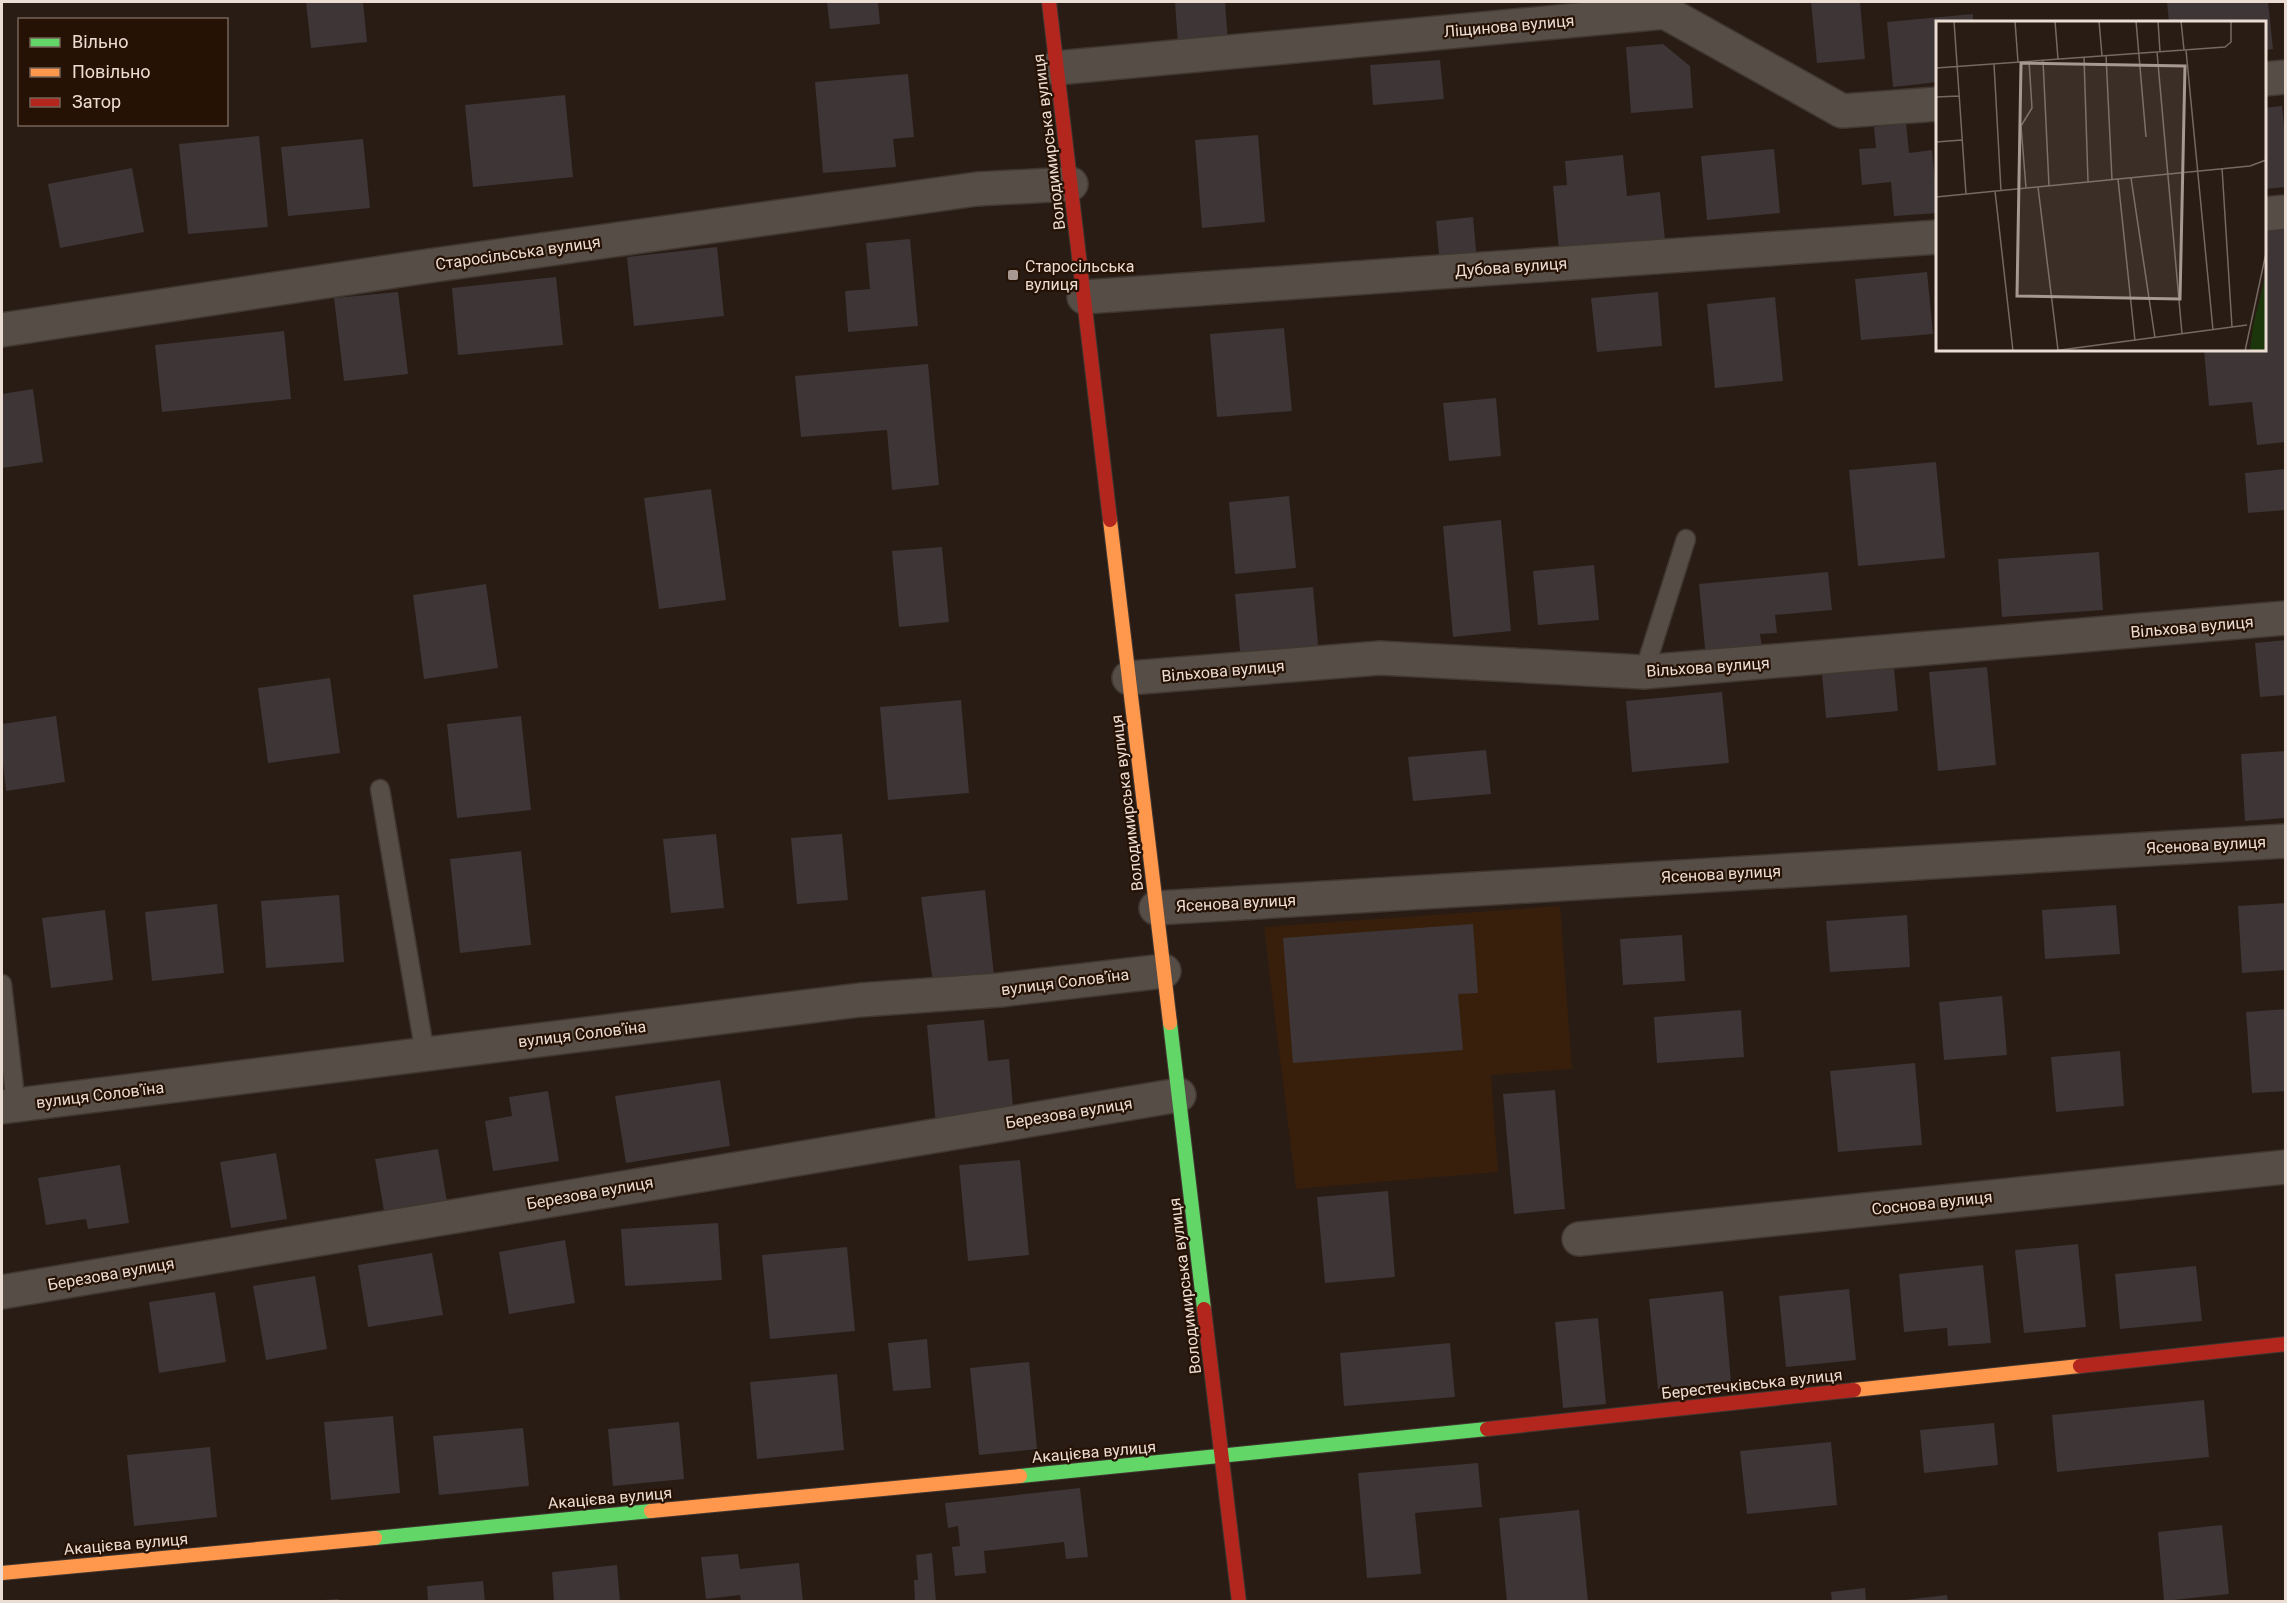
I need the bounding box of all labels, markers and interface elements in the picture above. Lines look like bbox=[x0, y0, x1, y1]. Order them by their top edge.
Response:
street label: Ліщинова вулиця bbox=[1443, 11, 1575, 41]
legend bbox=[18, 18, 228, 126]
inset map bbox=[1936, 21, 2266, 351]
text: Вільно bbox=[72, 31, 128, 52]
street label: Володимирська вулиця bbox=[1029, 53, 1069, 231]
text: Повільно bbox=[72, 61, 151, 82]
text: Затор bbox=[72, 91, 121, 112]
street label: Старосільська вулиця bbox=[434, 232, 602, 274]
street label: Дубова вулиця bbox=[1454, 254, 1568, 280]
place label: Старосільська вулиця bbox=[1025, 257, 1134, 294]
marker: Старосільська вулиця bbox=[1006, 268, 1020, 282]
street label: Вільхова вулиця bbox=[2130, 612, 2254, 642]
street label: Вільхова вулиця bbox=[1646, 653, 1770, 681]
street label: Вільхова вулиця bbox=[1161, 656, 1285, 686]
street label: Володимирська вулиця bbox=[1107, 714, 1147, 892]
street label: Ясенова вулиця bbox=[2145, 832, 2267, 858]
street label: Ясенова вулиця bbox=[1660, 861, 1782, 887]
street label: Ясенова вулиця bbox=[1175, 890, 1297, 916]
street label: вулиця Солов'їна bbox=[1000, 965, 1130, 999]
street label: вулиця Солов'їна bbox=[517, 1017, 647, 1051]
street label: вулиця Солов'їна bbox=[35, 1078, 165, 1112]
street label: Березова вулиця bbox=[1004, 1094, 1134, 1132]
street label: Березова вулиця bbox=[525, 1173, 655, 1213]
street label: Соснова вулиця bbox=[1871, 1187, 1993, 1219]
street label: Володимирська вулиця bbox=[1165, 1197, 1205, 1375]
street label: Березова вулиця bbox=[46, 1254, 176, 1294]
street label: Берестечківська вулиця bbox=[1661, 1365, 1843, 1403]
street label: Акацієва вулиця bbox=[1031, 1437, 1157, 1467]
street label: Акацієва вулиця bbox=[547, 1483, 673, 1513]
street label: Акацієва вулиця bbox=[63, 1529, 189, 1559]

